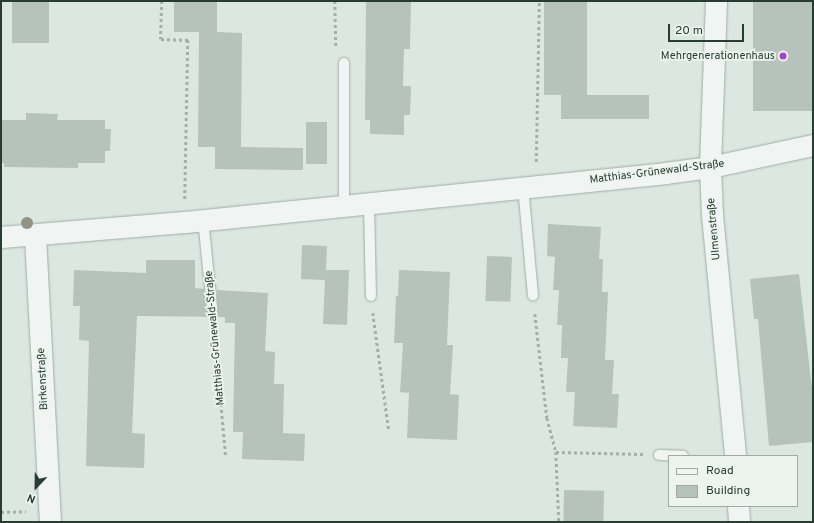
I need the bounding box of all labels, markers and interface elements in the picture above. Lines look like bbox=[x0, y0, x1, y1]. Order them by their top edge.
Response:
scale bar bbox=[670, 16, 746, 42]
text: 20 m bbox=[675, 23, 703, 39]
place label: Mehrgenerationenhaus bbox=[661, 49, 775, 63]
marker: Mehrgenerationenhaus bbox=[778, 51, 788, 61]
street label: Matthias-Grünewald-Straße bbox=[589, 157, 725, 187]
street label: Ulmenstraße bbox=[705, 197, 723, 261]
street label: Matthias-Grünewald-Straße bbox=[203, 270, 227, 406]
street label: Birkenstraße bbox=[35, 347, 51, 411]
legend bbox=[668, 455, 798, 507]
text: Road bbox=[706, 463, 734, 479]
north arrow bbox=[16, 467, 56, 507]
text: Building bbox=[706, 483, 750, 499]
text: N bbox=[25, 490, 38, 506]

